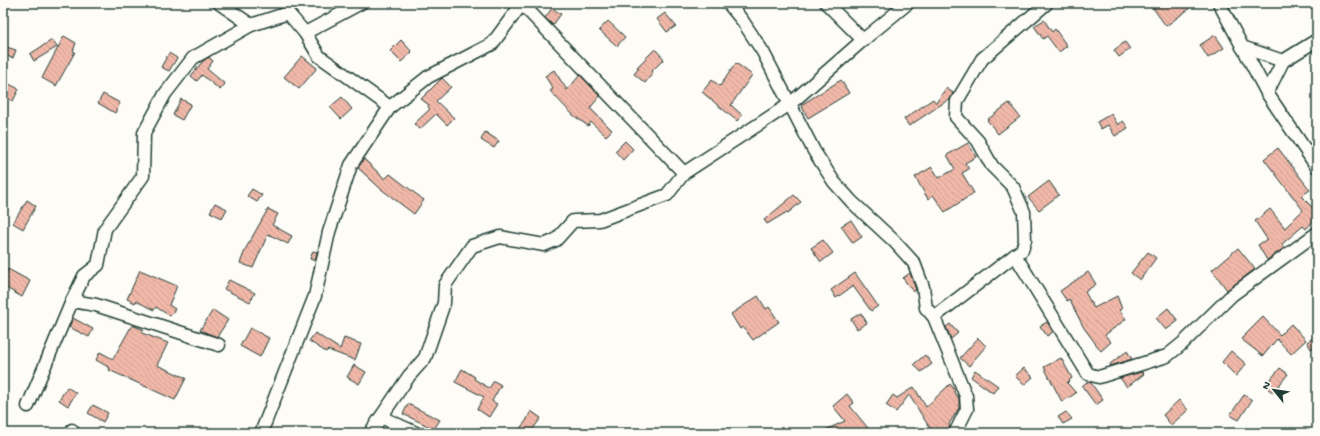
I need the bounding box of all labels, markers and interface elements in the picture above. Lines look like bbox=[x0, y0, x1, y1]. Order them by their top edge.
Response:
north arrow bbox=[1254, 370, 1294, 410]
text: N bbox=[1260, 380, 1274, 392]

